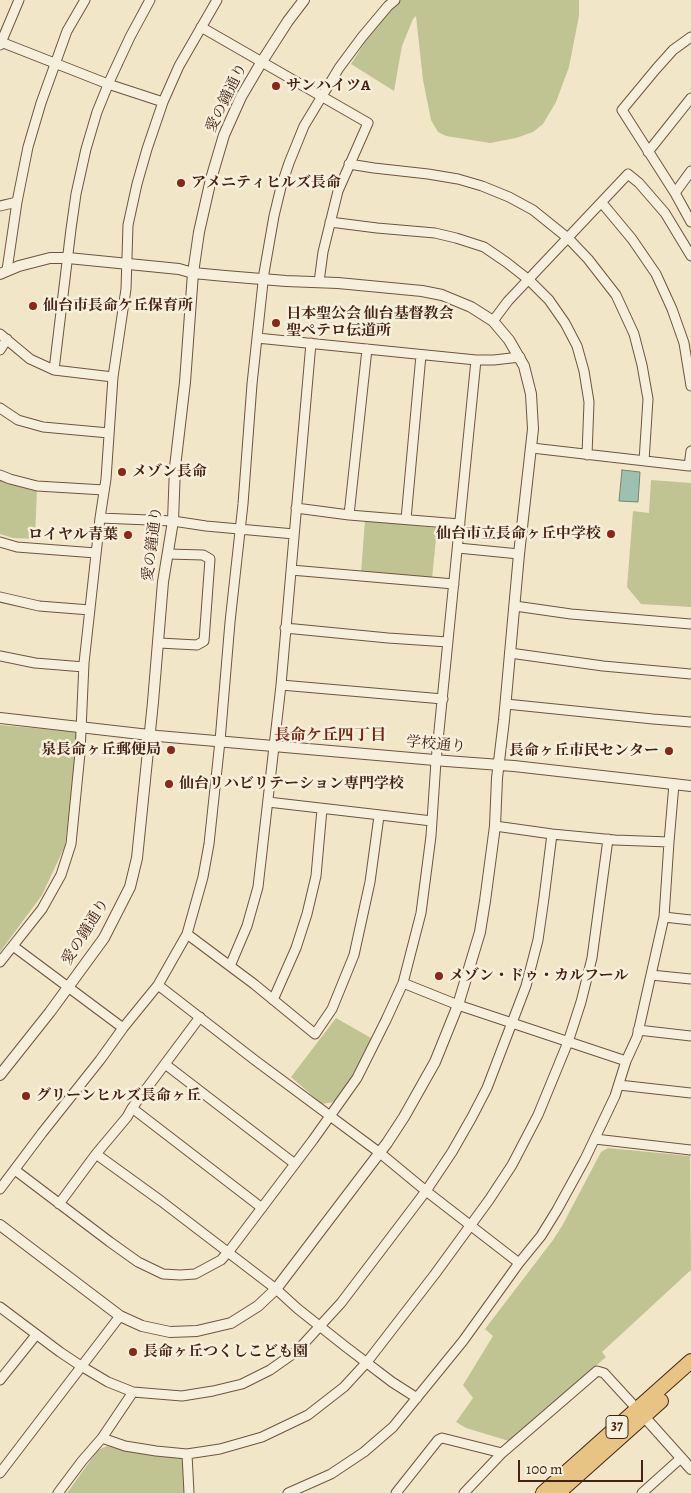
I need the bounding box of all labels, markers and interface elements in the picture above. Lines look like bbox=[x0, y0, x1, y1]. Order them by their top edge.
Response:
street label: 愛の鐘通り bbox=[202, 60, 252, 136]
place label: サンハイツA bbox=[286, 77, 370, 95]
marker: サンハイツA bbox=[270, 80, 282, 92]
place label: アメニティヒルズ長命 bbox=[191, 174, 341, 192]
marker: アメニティヒルズ長命 bbox=[175, 177, 187, 189]
place label: 仙台市長命ケ丘保育所 bbox=[43, 297, 193, 315]
marker: 仙台市長命ケ丘保育所 bbox=[27, 300, 39, 312]
place label: 日本聖公会 仙台基督教会 聖ペテロ伝道所 bbox=[286, 305, 454, 340]
marker: 日本聖公会 仙台基督教会 聖ペテロ伝道所 bbox=[270, 317, 282, 329]
place label: メゾン長命 bbox=[132, 463, 207, 481]
marker: メゾン長命 bbox=[116, 466, 128, 478]
street label: 愛の鐘通り bbox=[139, 506, 167, 582]
place label: 仙台市立長命ヶ丘中学校 bbox=[436, 525, 601, 543]
place label: ロイヤル青葉 bbox=[28, 526, 118, 544]
marker: 仙台市立長命ヶ丘中学校 bbox=[605, 528, 617, 540]
marker: ロイヤル青葉 bbox=[122, 529, 134, 541]
district label: 長命ケ丘四丁目 bbox=[274, 726, 386, 746]
street label: 学校通り bbox=[405, 733, 467, 757]
place label: 泉長命ヶ丘郵便局 bbox=[41, 741, 161, 759]
place label: 長命ヶ丘市民センター bbox=[509, 742, 659, 760]
marker: 泉長命ヶ丘郵便局 bbox=[165, 744, 177, 756]
marker: 長命ヶ丘市民センター bbox=[663, 745, 675, 757]
place label: 仙台リハビリテーション専門学校 bbox=[179, 775, 404, 793]
marker: 仙台リハビリテーション専門学校 bbox=[163, 778, 175, 790]
street label: 愛の鐘通り bbox=[58, 895, 114, 969]
place label: メゾン・ドゥ・カルフール bbox=[449, 967, 629, 985]
marker: メゾン・ドゥ・カルフール bbox=[433, 970, 445, 982]
place label: グリーンヒルズ長命ヶ丘 bbox=[36, 1087, 201, 1105]
marker: グリーンヒルズ長命ヶ丘 bbox=[20, 1090, 32, 1102]
place label: 長命ヶ丘つくしこども園 bbox=[143, 1343, 308, 1361]
marker: 長命ヶ丘つくしこども園 bbox=[127, 1346, 139, 1358]
road number: 37 bbox=[606, 1415, 628, 1438]
scale bar bbox=[521, 1450, 646, 1482]
text: 100 m bbox=[526, 1459, 563, 1479]

